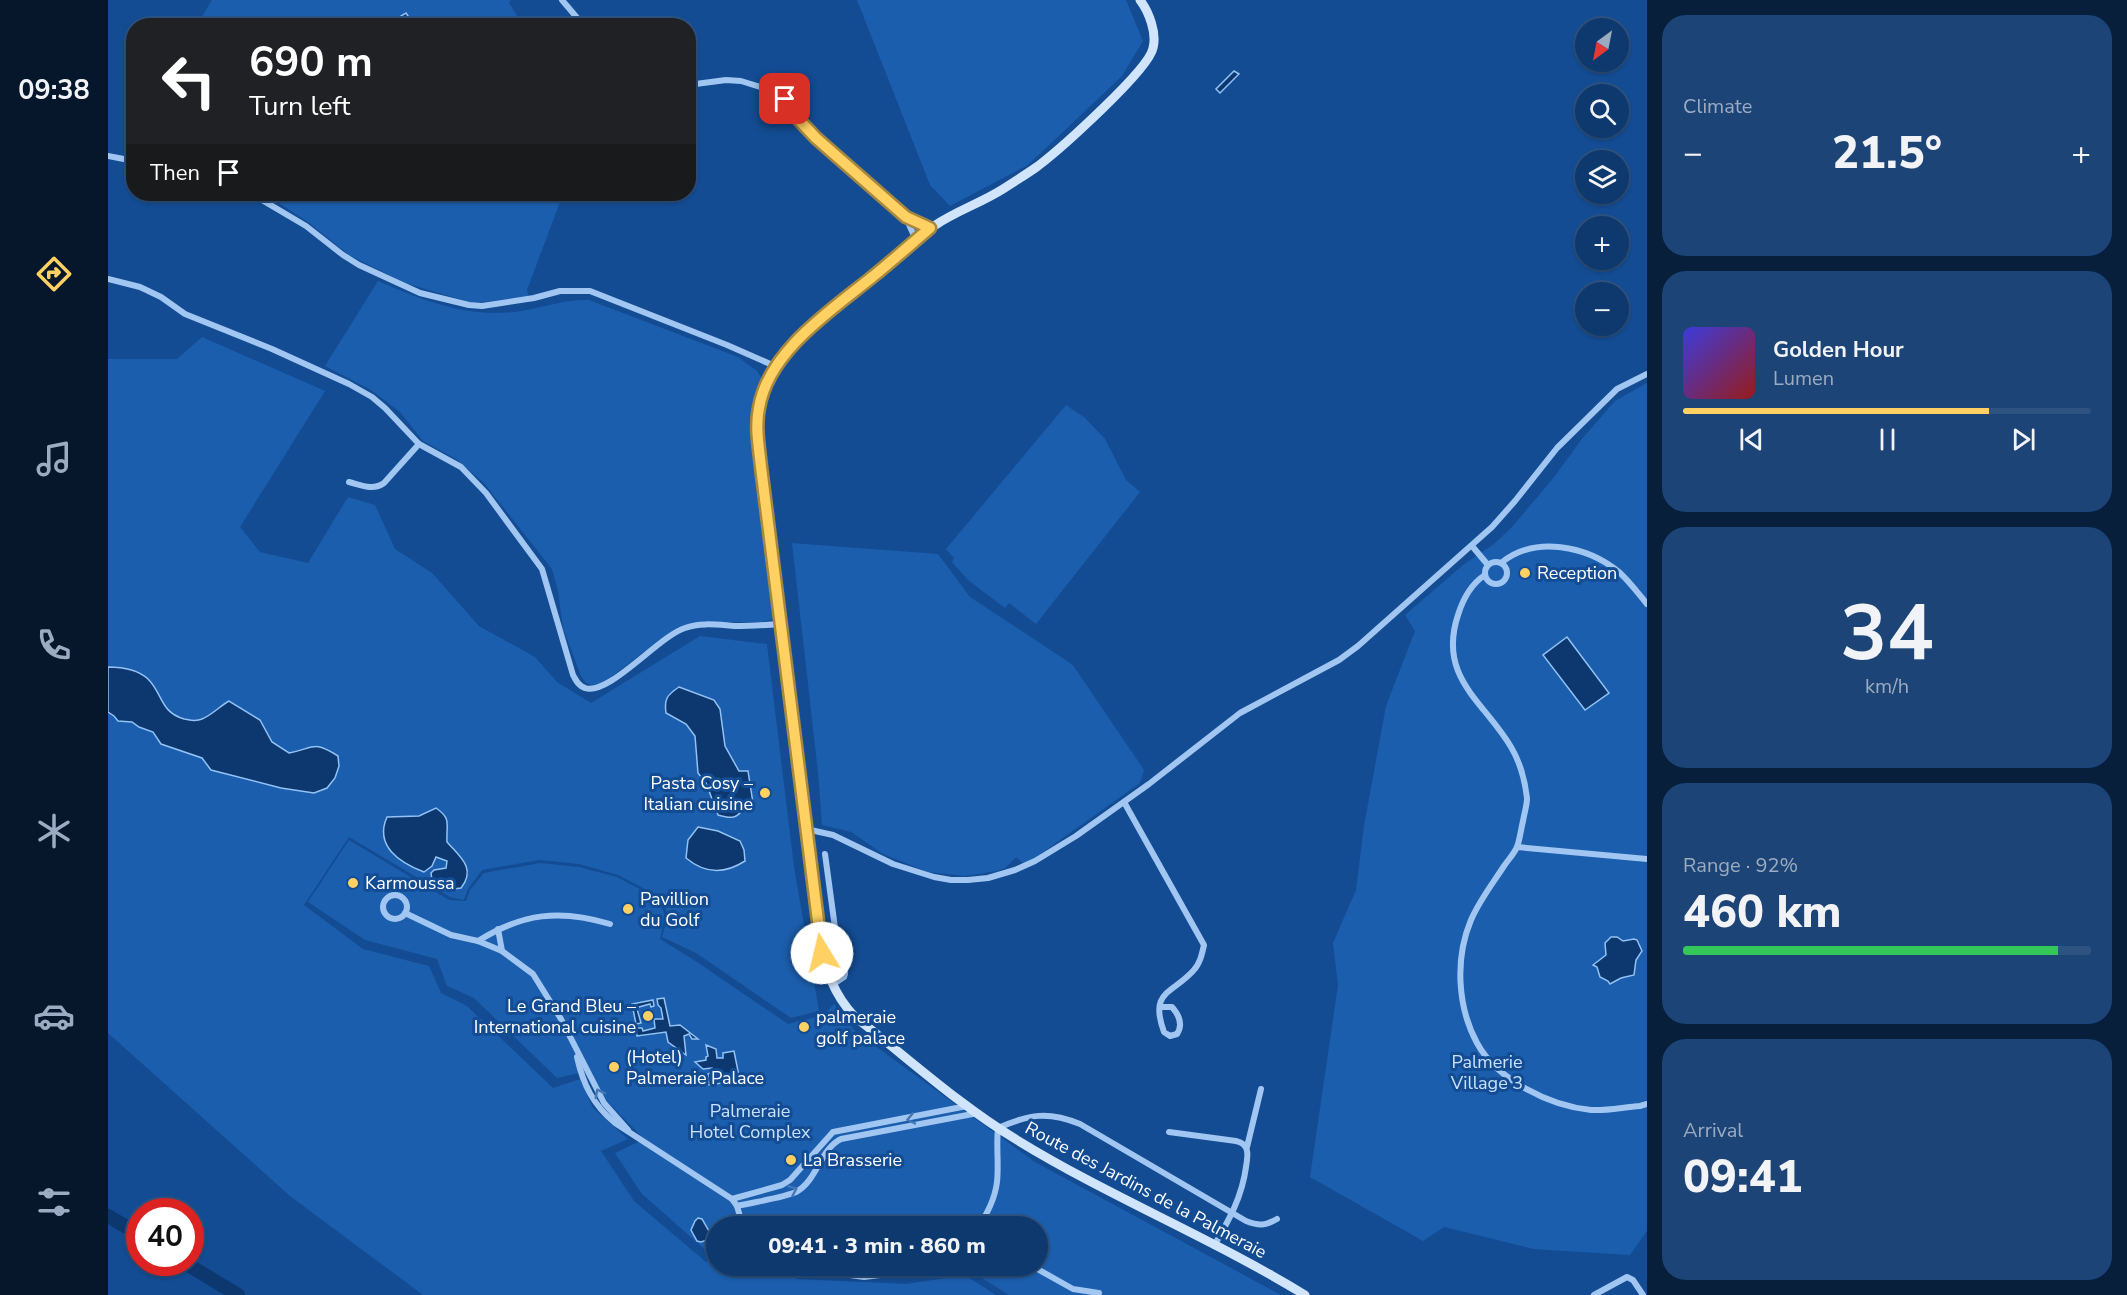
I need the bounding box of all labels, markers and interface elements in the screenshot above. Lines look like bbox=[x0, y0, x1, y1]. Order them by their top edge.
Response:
north arrow bbox=[1575, 18, 1629, 72]
map controls bbox=[1575, 18, 1629, 336]
text: 690 m bbox=[249, 34, 373, 91]
icon: left bbox=[150, 42, 228, 120]
text: 09:38 bbox=[18, 72, 90, 109]
pin bbox=[759, 73, 810, 124]
icon: arrive bbox=[768, 82, 801, 115]
button: search bbox=[1575, 84, 1629, 138]
text: Turn left bbox=[249, 88, 350, 125]
text: Climate bbox=[1683, 93, 1752, 120]
text: 21.5° bbox=[1832, 123, 1942, 184]
text: − bbox=[1683, 131, 1703, 176]
text: + bbox=[2071, 131, 2091, 176]
button: layers bbox=[1575, 150, 1629, 204]
icon: arrive bbox=[212, 156, 245, 189]
text: Then bbox=[150, 158, 200, 188]
button: + bbox=[1575, 216, 1629, 270]
icon: directions bbox=[33, 253, 75, 295]
button: − bbox=[1575, 282, 1629, 336]
text: Golden Hour bbox=[1773, 335, 1904, 365]
text: Lumen bbox=[1773, 365, 1834, 392]
icon: previous bbox=[1735, 423, 1768, 456]
icon: pause bbox=[1871, 423, 1904, 456]
icon: next bbox=[2007, 423, 2040, 456]
icon: music bbox=[33, 438, 75, 480]
place label: Reception bbox=[1537, 561, 1617, 585]
marker: Reception bbox=[1518, 566, 1532, 580]
text: 34 bbox=[1840, 580, 1934, 687]
icon: phone bbox=[33, 624, 75, 666]
text: km/h bbox=[1865, 673, 1909, 700]
place label: Pasta Cosy – Italian cuisine bbox=[643, 771, 753, 816]
marker: Pasta Cosy – Italian cuisine bbox=[758, 786, 772, 800]
icon: climate bbox=[33, 810, 75, 852]
text: Range · 92% bbox=[1683, 852, 1798, 879]
place label: Karmoussa bbox=[365, 871, 455, 895]
marker: Karmoussa bbox=[346, 876, 360, 890]
text: 460 km bbox=[1683, 882, 1842, 943]
place label: Pavillion du Golf bbox=[640, 887, 709, 932]
marker: Pavillion du Golf bbox=[621, 902, 635, 916]
position arrow bbox=[790, 921, 854, 985]
place label: Le Grand Bleu – International cuisine bbox=[474, 994, 636, 1039]
icon: car bbox=[33, 995, 75, 1037]
place label: palmeraie golf palace bbox=[816, 1005, 905, 1050]
marker: Le Grand Bleu – International cuisine bbox=[641, 1009, 655, 1023]
marker: palmeraie golf palace bbox=[797, 1020, 811, 1034]
place label: (Hotel) Palmeraie Palace bbox=[626, 1045, 764, 1090]
park label: Palmerie Village 3 bbox=[1450, 1050, 1523, 1095]
marker: (Hotel) Palmeraie Palace bbox=[607, 1060, 621, 1074]
one-way arrow bbox=[595, 1089, 606, 1099]
park label: Palmeraie Hotel Complex bbox=[690, 1099, 811, 1144]
one-way arrow bbox=[906, 1111, 916, 1124]
street label: Route des Jardins de la Palmeraie bbox=[1021, 1116, 1271, 1264]
text: Arrival bbox=[1683, 1117, 1743, 1144]
text: 09:41 bbox=[1683, 1147, 1803, 1208]
place label: La Brasserie bbox=[803, 1148, 902, 1172]
marker: La Brasserie bbox=[784, 1153, 798, 1167]
icon: filters bbox=[33, 1181, 75, 1223]
one-way arrow bbox=[787, 1186, 798, 1198]
speed limit sign: 40 bbox=[126, 1198, 204, 1276]
text: 09:41 · 3 min · 860 m bbox=[768, 1231, 986, 1261]

